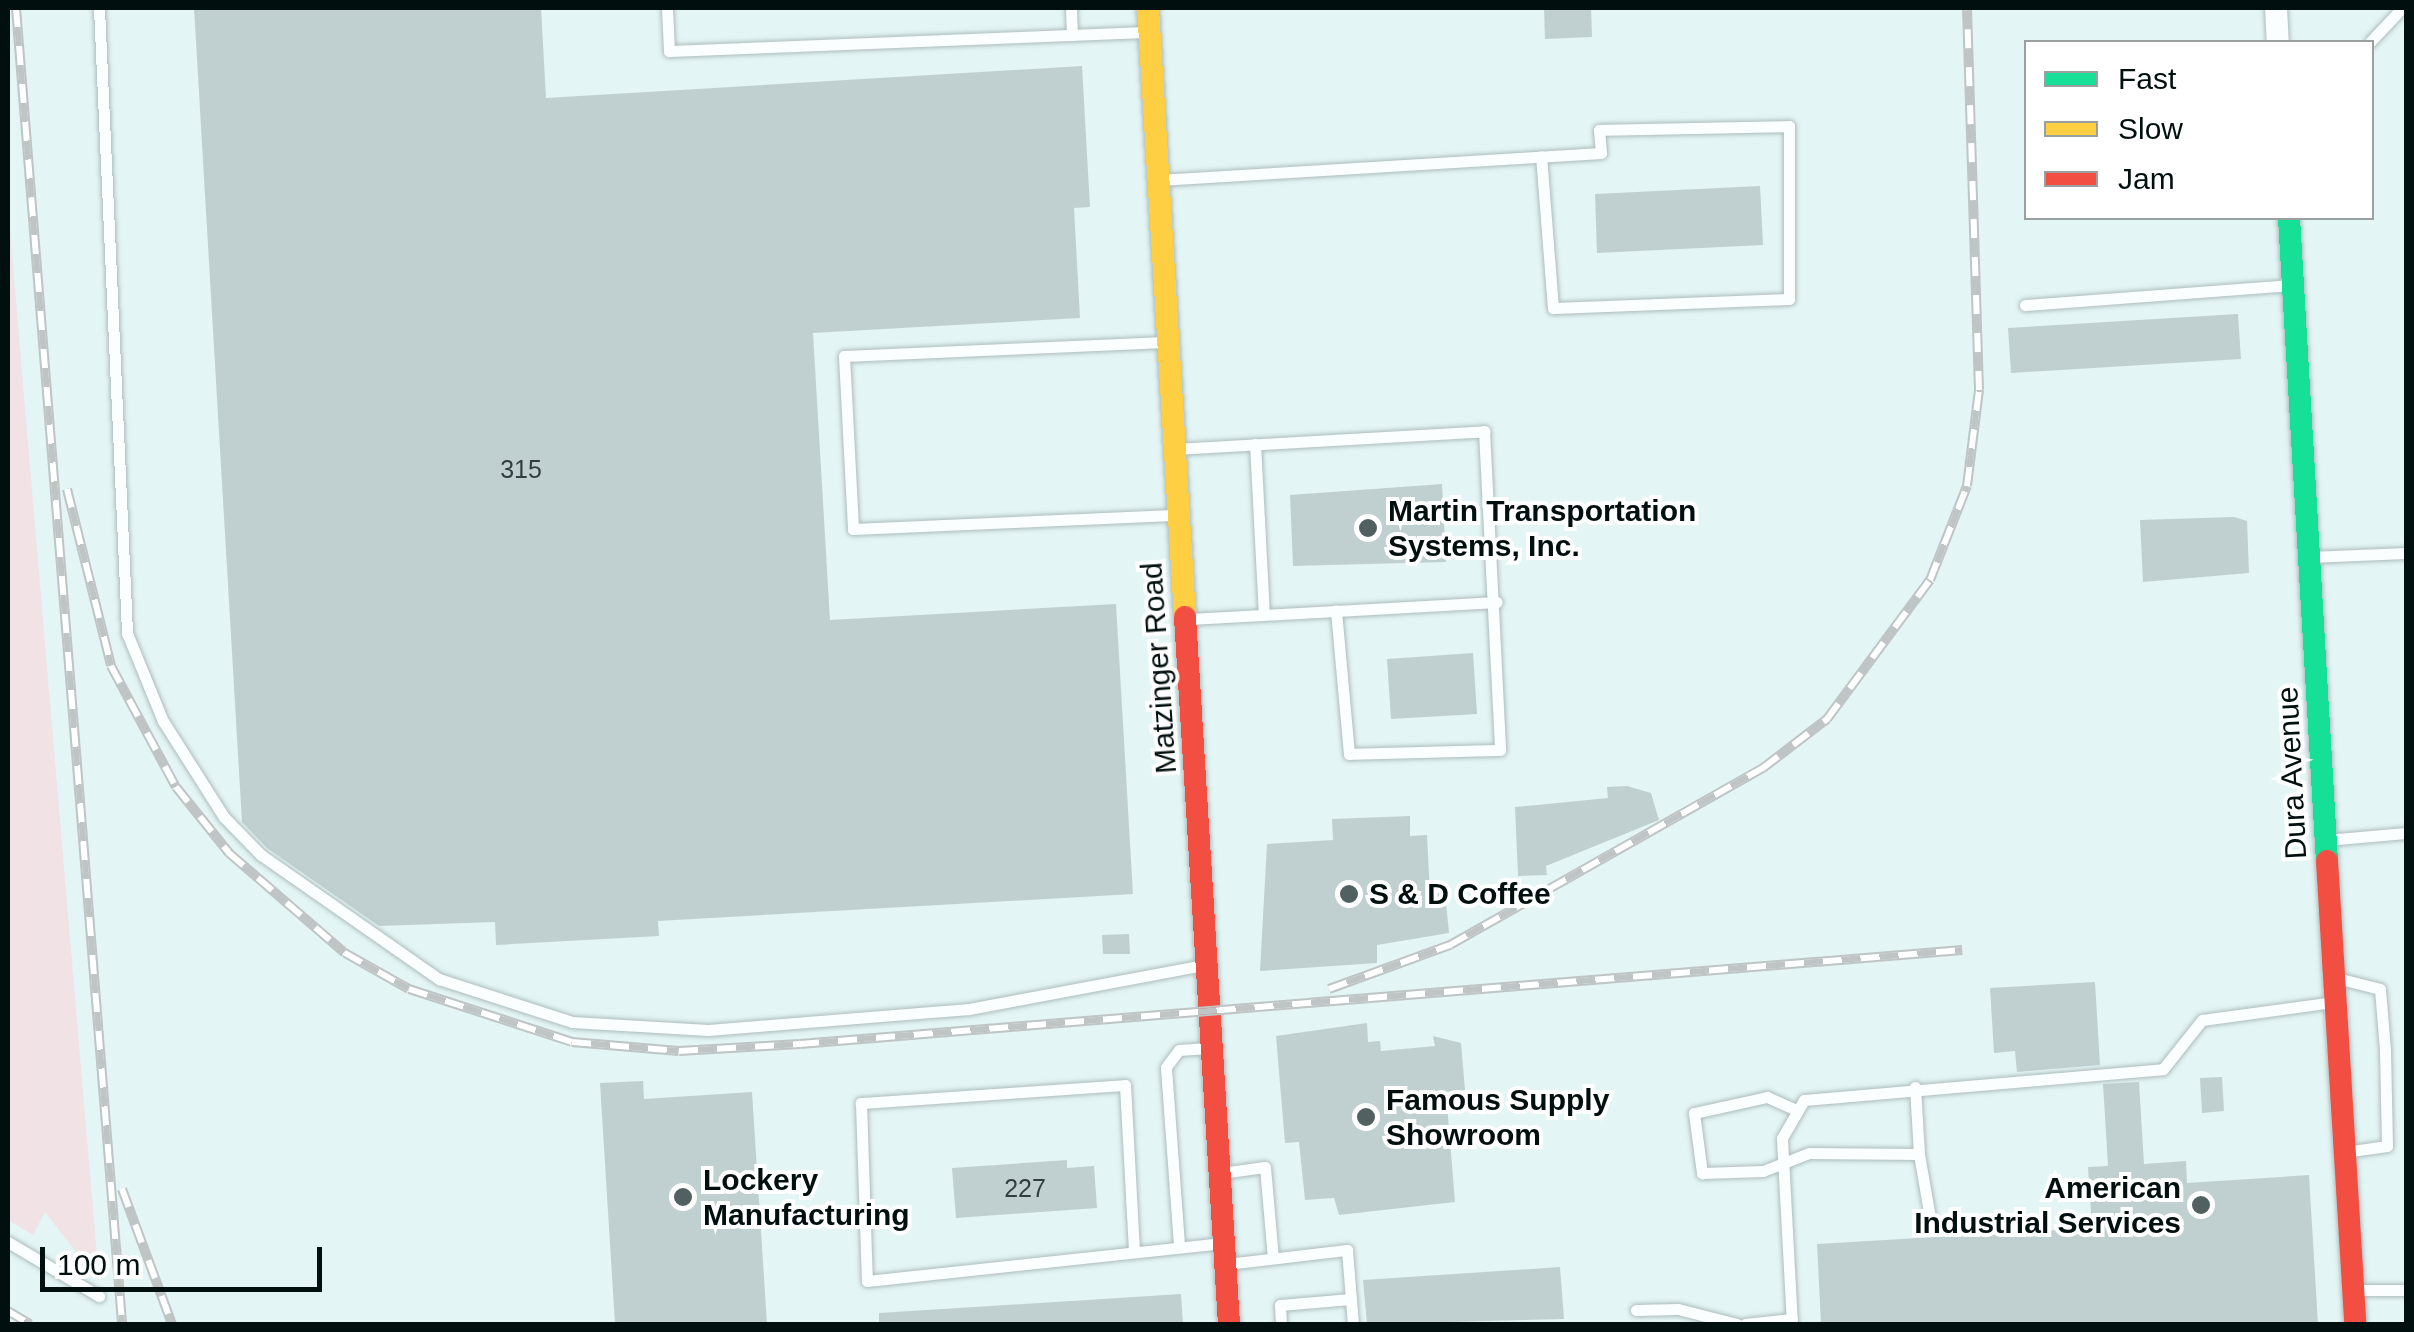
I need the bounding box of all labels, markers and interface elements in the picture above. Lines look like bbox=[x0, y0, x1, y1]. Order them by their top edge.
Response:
legend bbox=[2024, 40, 2374, 220]
text: Fast bbox=[2118, 62, 2176, 95]
text: Slow bbox=[2118, 112, 2183, 145]
text: Jam bbox=[2118, 162, 2175, 195]
house number: 315 bbox=[500, 454, 542, 484]
place label: Martin Transportation Systems, Inc. bbox=[1388, 493, 1696, 564]
marker: Martin Transportation Systems, Inc. bbox=[1357, 517, 1379, 539]
street label: Matzinger Road bbox=[1134, 561, 1184, 775]
street label: Dura Avenue bbox=[2269, 685, 2315, 861]
place label: S & D Coffee bbox=[1369, 876, 1551, 912]
marker: S & D Coffee bbox=[1338, 883, 1360, 905]
place label: Famous Supply Showroom bbox=[1386, 1082, 1609, 1152]
marker: Famous Supply Showroom bbox=[1355, 1106, 1377, 1128]
place label: Lockery Manufacturing bbox=[703, 1162, 910, 1232]
place label: American Industrial Services bbox=[1914, 1170, 2181, 1240]
house number: 227 bbox=[1004, 1173, 1046, 1203]
marker: Lockery Manufacturing bbox=[672, 1186, 694, 1208]
marker: American Industrial Services bbox=[2190, 1194, 2212, 1216]
scale bar bbox=[45, 1227, 328, 1289]
text: 100 m bbox=[57, 1248, 140, 1281]

